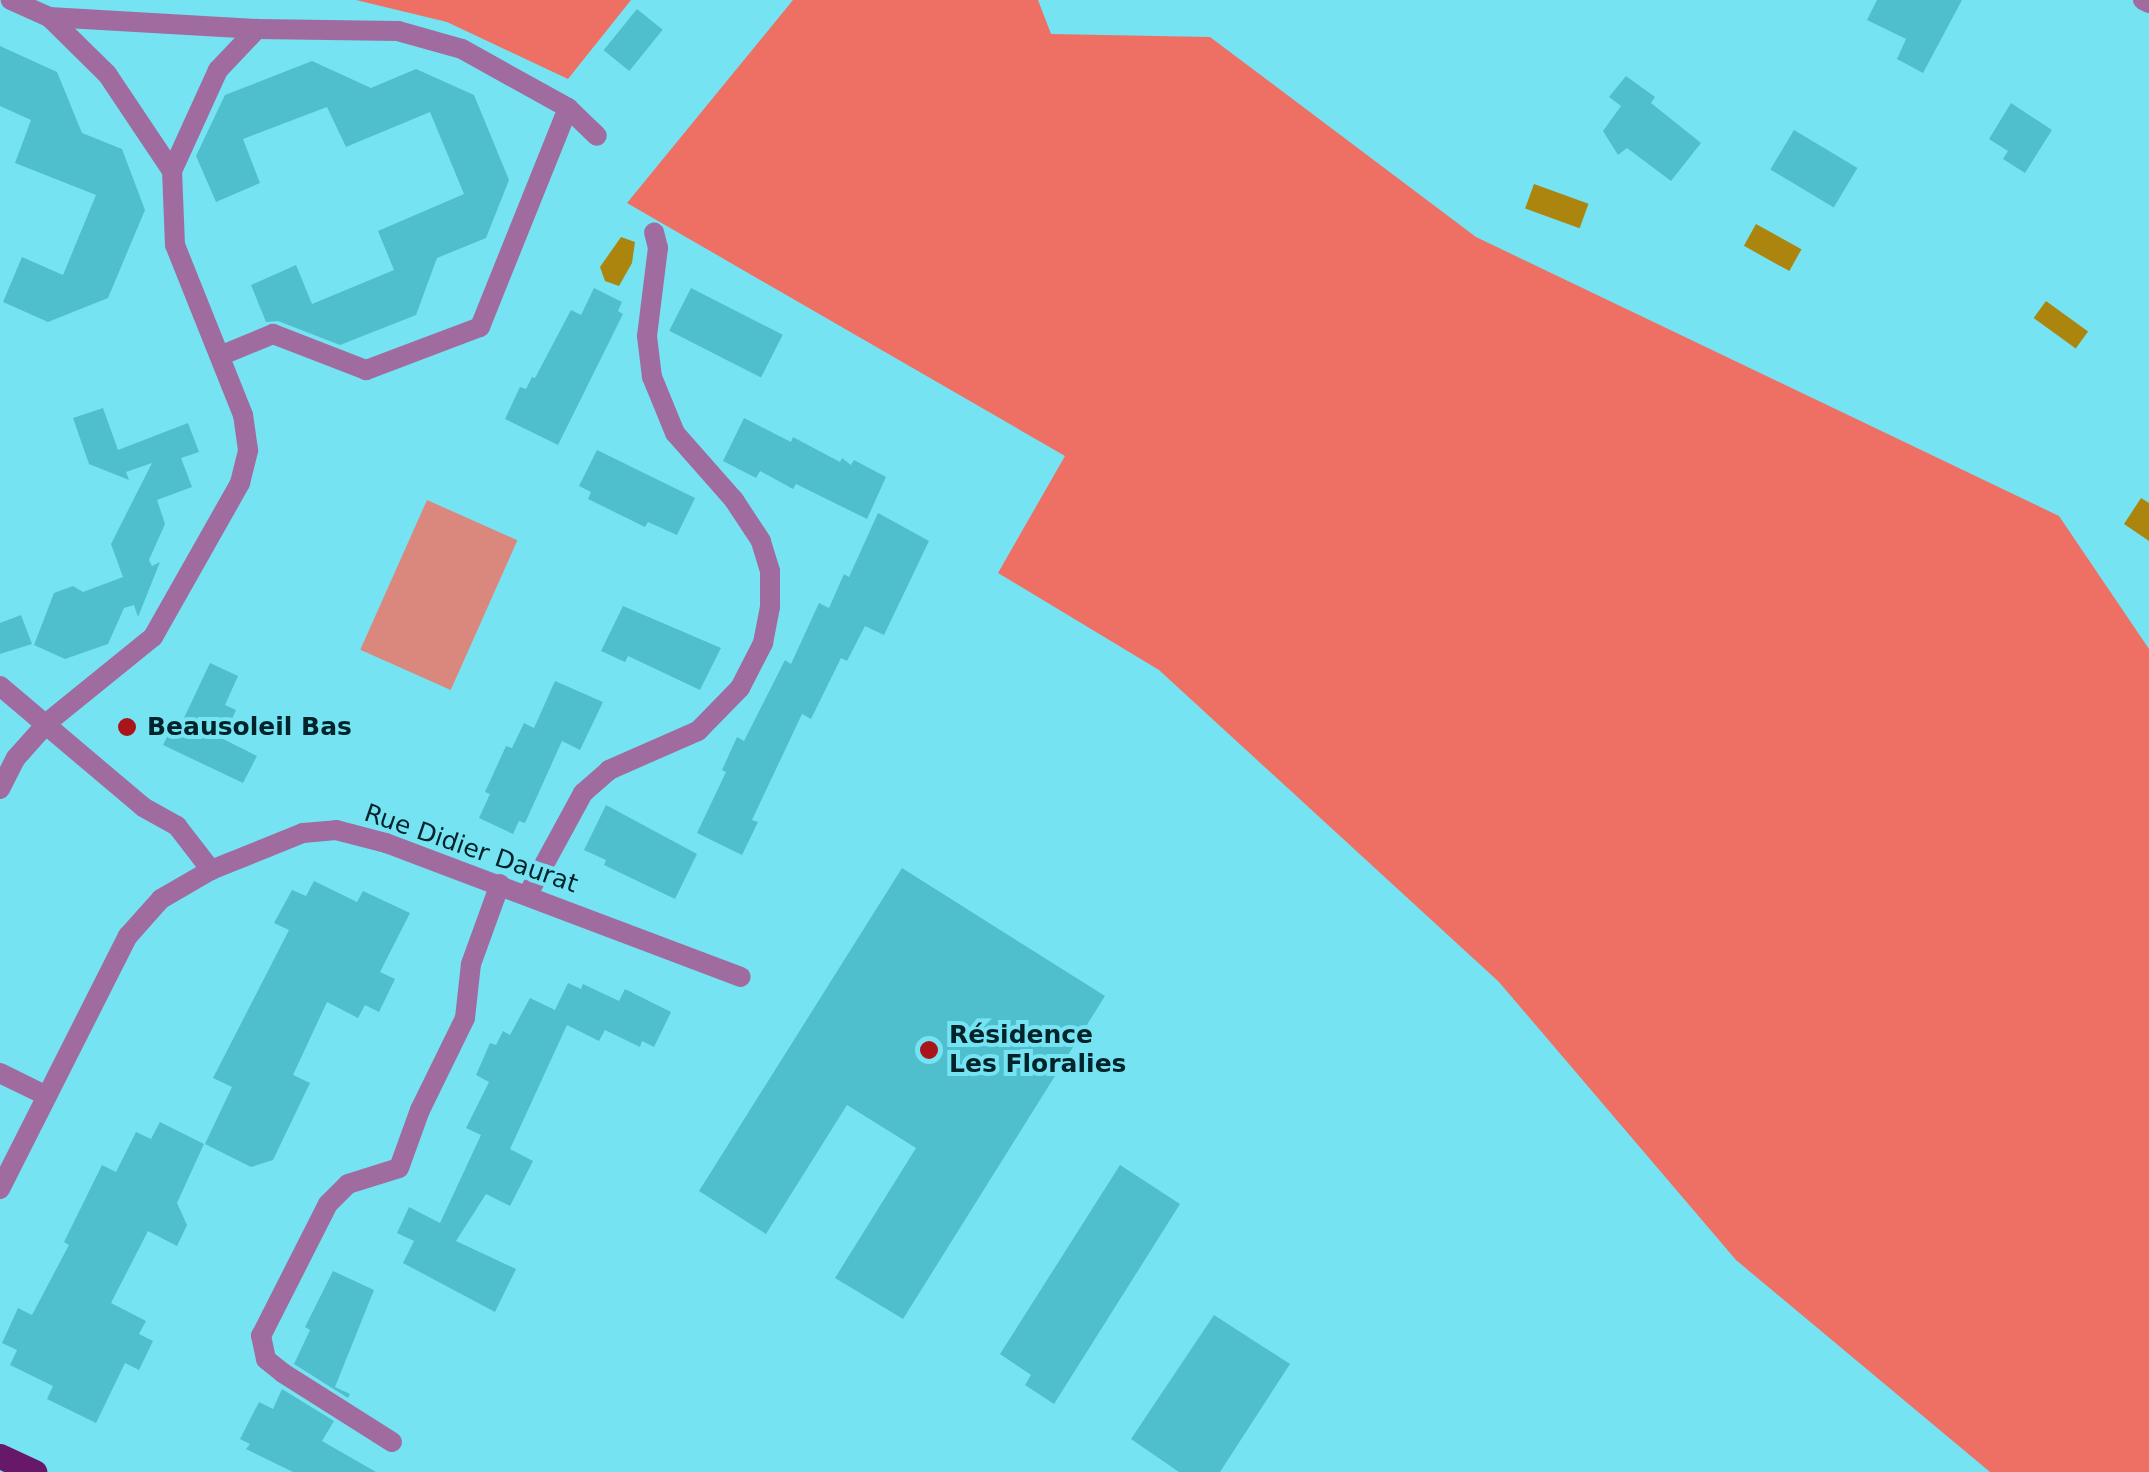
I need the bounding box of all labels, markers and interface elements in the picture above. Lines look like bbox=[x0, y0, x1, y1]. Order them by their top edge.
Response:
place label: Beausoleil Bas bbox=[147, 712, 352, 742]
marker: Beausoleil Bas bbox=[116, 716, 138, 738]
street label: Rue Didier Daurat bbox=[360, 798, 582, 900]
place label: Résidence Les Floralies bbox=[949, 1021, 1126, 1080]
marker: Résidence Les Floralies bbox=[918, 1039, 940, 1061]

